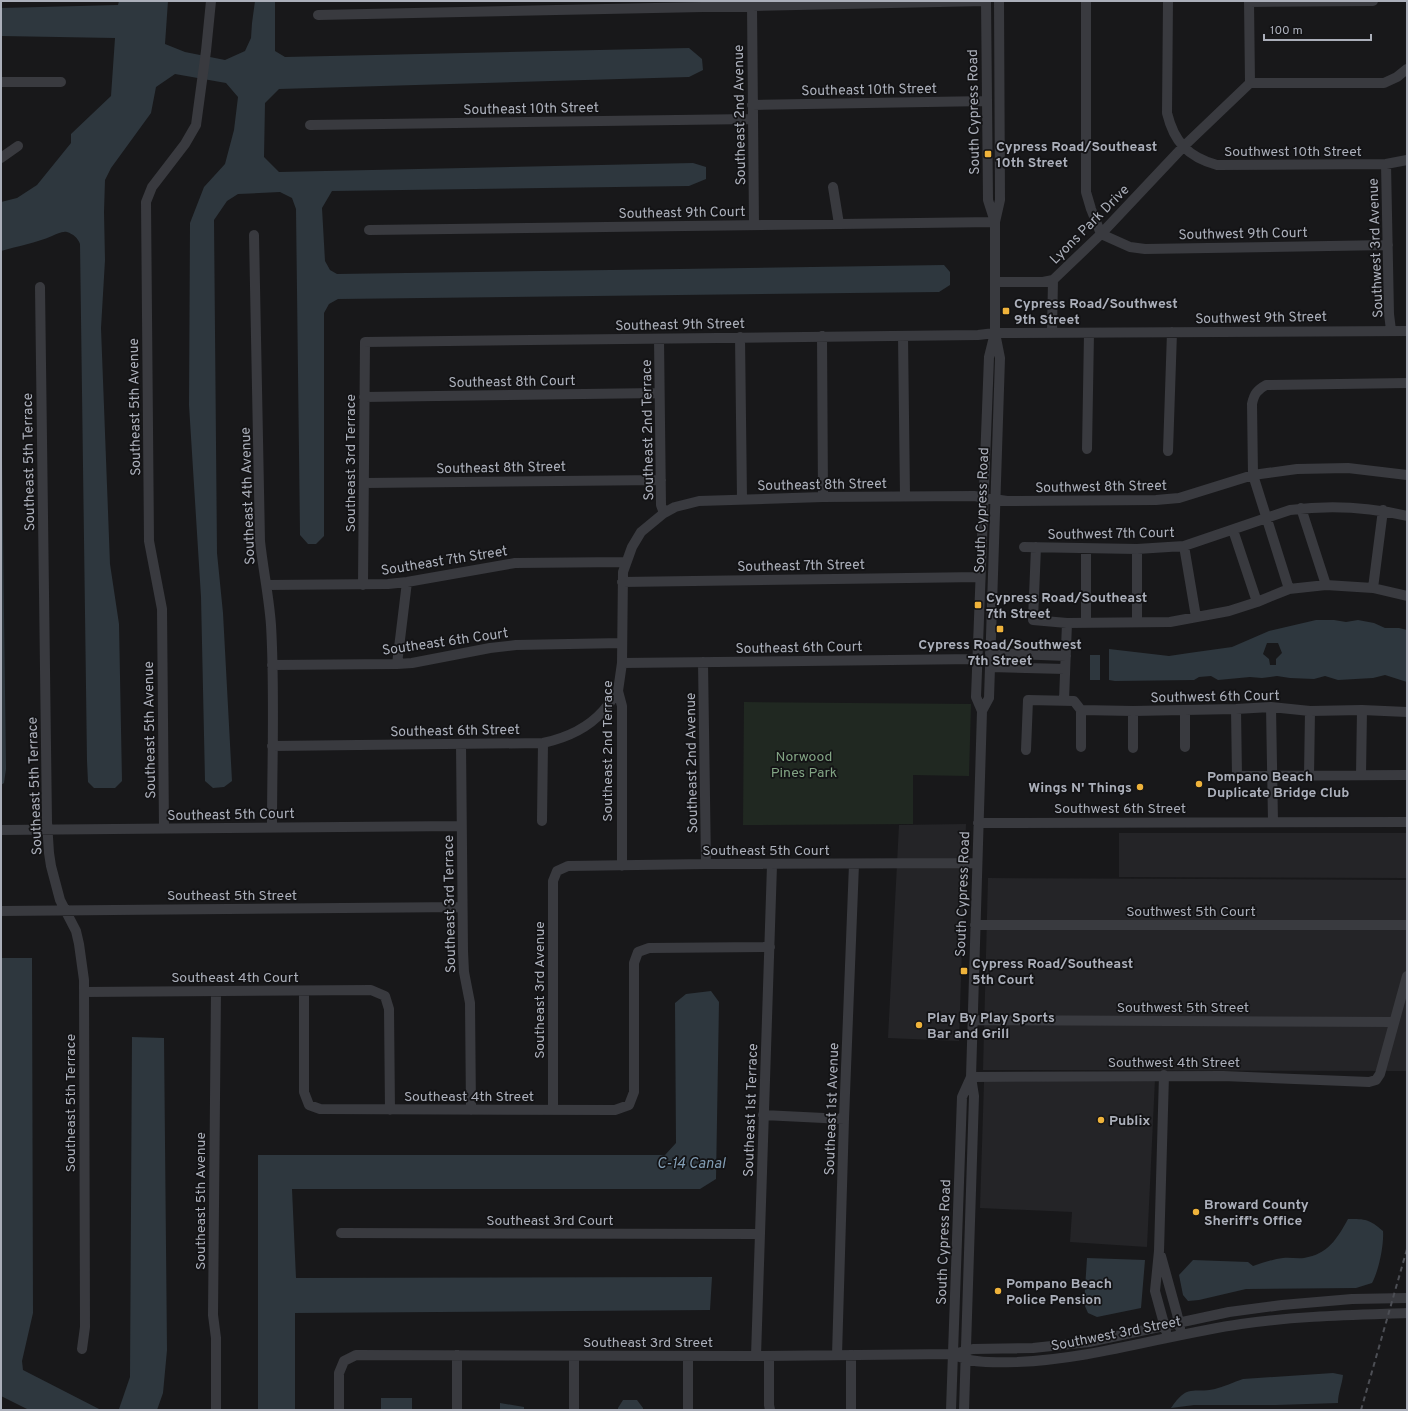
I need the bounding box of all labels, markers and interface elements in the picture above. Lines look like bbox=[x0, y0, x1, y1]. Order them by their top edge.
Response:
scale bar bbox=[1264, 16, 1371, 42]
text: 100 m bbox=[1270, 23, 1303, 39]
street label: Southeast 2nd Avenue bbox=[731, 44, 750, 186]
street label: South Cypress Road bbox=[965, 49, 984, 175]
street label: Southeast 10th Street bbox=[801, 81, 937, 100]
street label: Southeast 10th Street bbox=[463, 100, 599, 119]
place label: Cypress Road/Southeast 10th Street bbox=[996, 139, 1157, 172]
street label: Southwest 10th Street bbox=[1224, 144, 1362, 161]
marker: Cypress Road/Southeast 10th Street bbox=[983, 149, 993, 159]
street label: Southwest 3rd Avenue bbox=[1366, 178, 1387, 318]
street label: Lyons Park Drive bbox=[1047, 182, 1133, 268]
street label: Southeast 9th Court bbox=[618, 204, 746, 223]
street label: Southwest 9th Court bbox=[1178, 225, 1308, 244]
place label: Cypress Road/Southwest 9th Street bbox=[1014, 296, 1178, 329]
marker: Cypress Road/Southwest 9th Street bbox=[1001, 306, 1011, 316]
street label: Southwest 9th Street bbox=[1195, 309, 1327, 328]
street label: Southeast 9th Street bbox=[615, 316, 745, 335]
street label: Southeast 5th Avenue bbox=[126, 338, 145, 476]
street label: Southeast 2nd Terrace bbox=[639, 359, 658, 501]
street label: Southeast 8th Court bbox=[448, 373, 576, 392]
street label: Southeast 5th Terrace bbox=[20, 393, 39, 531]
street label: Southeast 3rd Terrace bbox=[343, 394, 360, 532]
street label: Southeast 4th Avenue bbox=[238, 427, 259, 565]
street label: South Cypress Road bbox=[972, 447, 993, 573]
street label: Southeast 8th Street bbox=[436, 459, 566, 478]
street label: Southeast 8th Street bbox=[757, 476, 887, 495]
street label: Southwest 8th Street bbox=[1035, 478, 1167, 497]
street label: Southwest 7th Court bbox=[1047, 525, 1175, 544]
street label: Southeast 7th Street bbox=[380, 543, 509, 580]
street label: Southeast 7th Street bbox=[737, 557, 865, 576]
place label: Cypress Road/Southeast 7th Street bbox=[986, 590, 1147, 623]
marker: Cypress Road/Southeast 7th Street bbox=[973, 600, 983, 610]
marker: Cypress Road/Southwest 7th Street bbox=[995, 624, 1005, 634]
street label: Southeast 6th Court bbox=[381, 625, 509, 660]
place label: Cypress Road/Southwest 7th Street bbox=[918, 637, 1082, 670]
street label: Southeast 6th Court bbox=[735, 639, 863, 658]
street label: Southeast 5th Avenue bbox=[141, 661, 160, 799]
street label: Southeast 2nd Terrace bbox=[600, 680, 617, 822]
street label: Southwest 6th Court bbox=[1150, 688, 1280, 707]
street label: Southeast 2nd Avenue bbox=[683, 692, 702, 834]
street label: Southeast 5th Terrace bbox=[25, 716, 46, 855]
street label: Southeast 6th Street bbox=[390, 722, 520, 741]
park label: Norwood Pines Park bbox=[771, 749, 837, 782]
place label: Pompano Beach Duplicate Bridge Club bbox=[1207, 769, 1349, 802]
marker: Pompano Beach Duplicate Bridge Club bbox=[1194, 779, 1204, 789]
place label: Wings N' Things bbox=[1028, 780, 1132, 797]
marker: Wings N' Things bbox=[1135, 782, 1145, 792]
street label: Southwest 6th Street bbox=[1054, 801, 1186, 818]
street label: Southeast 5th Court bbox=[167, 806, 295, 825]
street label: South Cypress Road bbox=[953, 831, 974, 957]
street label: Southeast 3rd Terrace bbox=[441, 835, 460, 973]
street label: Southeast 5th Court bbox=[702, 843, 830, 860]
street label: Southeast 5th Street bbox=[167, 888, 297, 905]
street label: Southwest 5th Court bbox=[1126, 904, 1256, 921]
street label: Southeast 3rd Avenue bbox=[532, 921, 549, 1059]
place label: Cypress Road/Southeast 5th Court bbox=[972, 956, 1133, 989]
marker: Cypress Road/Southeast 5th Court bbox=[959, 966, 969, 976]
street label: Southeast 4th Court bbox=[171, 970, 299, 987]
street label: Southwest 5th Street bbox=[1117, 1000, 1249, 1017]
place label: Play By Play Sports Bar and Grill bbox=[927, 1010, 1055, 1043]
marker: Play By Play Sports Bar and Grill bbox=[914, 1020, 924, 1030]
street label: Southeast 5th Terrace bbox=[63, 1034, 80, 1172]
street label: Southeast 1st Avenue bbox=[822, 1042, 843, 1176]
street label: Southeast 1st Terrace bbox=[741, 1043, 762, 1177]
street label: Southwest 4th Street bbox=[1108, 1055, 1240, 1072]
street label: Southeast 4th Street bbox=[404, 1089, 534, 1106]
place label: Publix bbox=[1109, 1113, 1150, 1130]
marker: Publix bbox=[1096, 1115, 1106, 1125]
street label: Southeast 5th Avenue bbox=[193, 1132, 210, 1270]
water label: C-14 Canal bbox=[657, 1155, 726, 1174]
street label: South Cypress Road bbox=[934, 1179, 955, 1305]
place label: Broward County Sheriff's Office bbox=[1204, 1197, 1309, 1230]
marker: Broward County Sheriff's Office bbox=[1191, 1207, 1201, 1217]
street label: Southeast 3rd Court bbox=[486, 1213, 614, 1230]
place label: Pompano Beach Police Pension bbox=[1006, 1276, 1112, 1309]
marker: Pompano Beach Police Pension bbox=[993, 1286, 1003, 1296]
street label: Southwest 3rd Street bbox=[1050, 1314, 1183, 1355]
street label: Southeast 3rd Street bbox=[583, 1335, 713, 1352]

